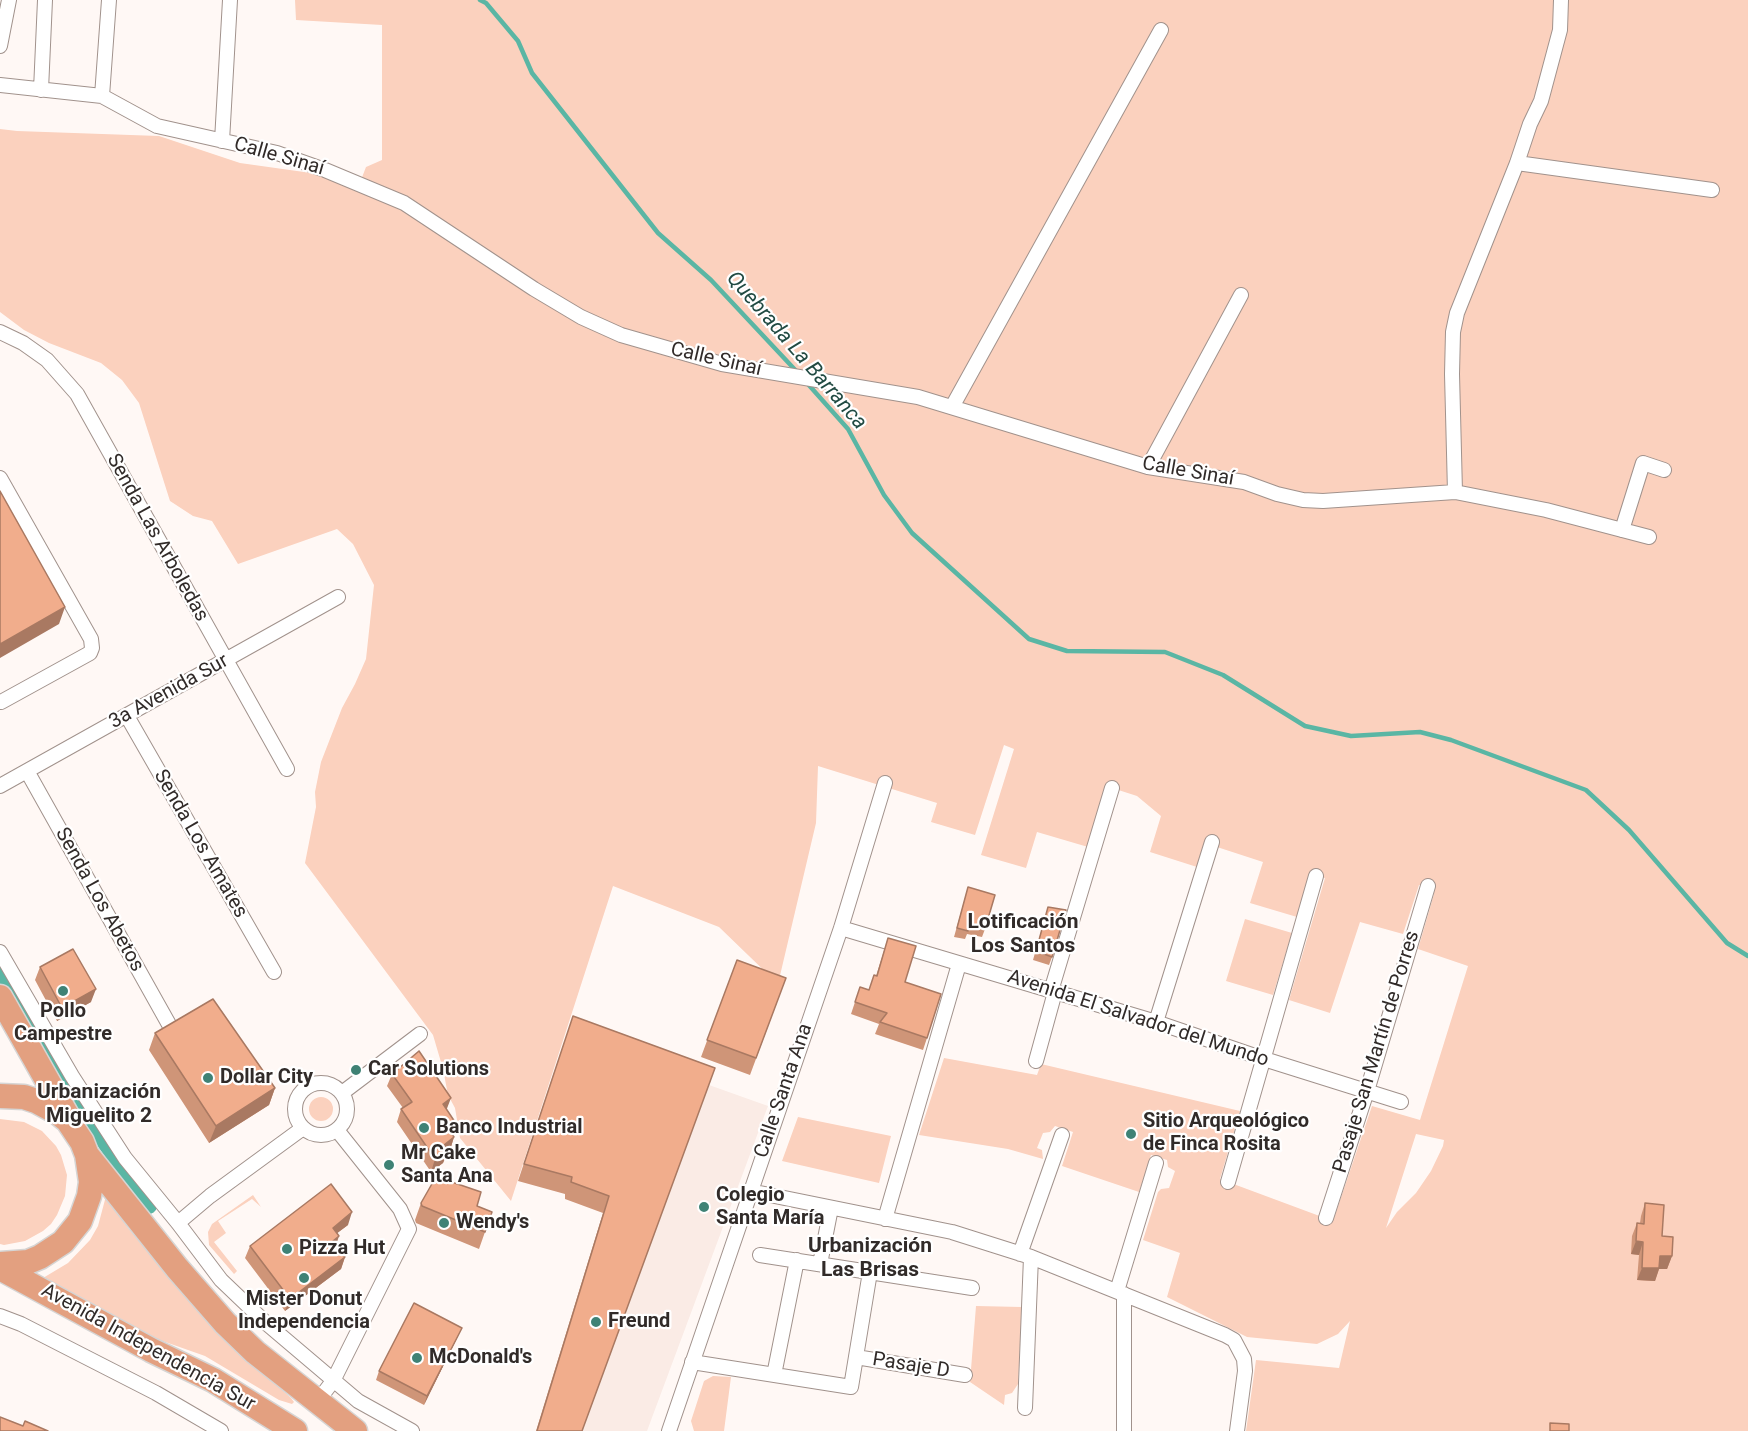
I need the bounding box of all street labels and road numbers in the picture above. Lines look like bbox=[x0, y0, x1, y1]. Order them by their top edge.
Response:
street label: Calle Sinaí bbox=[231, 133, 327, 181]
street label: Calle Sinaí bbox=[668, 338, 764, 382]
street label: Senda Las Arboledas bbox=[101, 450, 213, 626]
street label: Calle Sinaí bbox=[1140, 452, 1236, 492]
street label: 3a Avenida Sur bbox=[105, 649, 233, 735]
street label: Senda Los Amates bbox=[148, 766, 252, 922]
street label: Senda Los Abetos bbox=[49, 824, 149, 976]
street label: Pasaje San Martín de Porres bbox=[1329, 928, 1425, 1176]
street label: Avenida El Salvador del Mundo bbox=[1004, 965, 1272, 1073]
street label: Calle Santa Ana bbox=[750, 1021, 818, 1161]
street label: Avenida Independencia Sur bbox=[37, 1279, 259, 1417]
street label: Pasaje D bbox=[871, 1348, 951, 1384]

